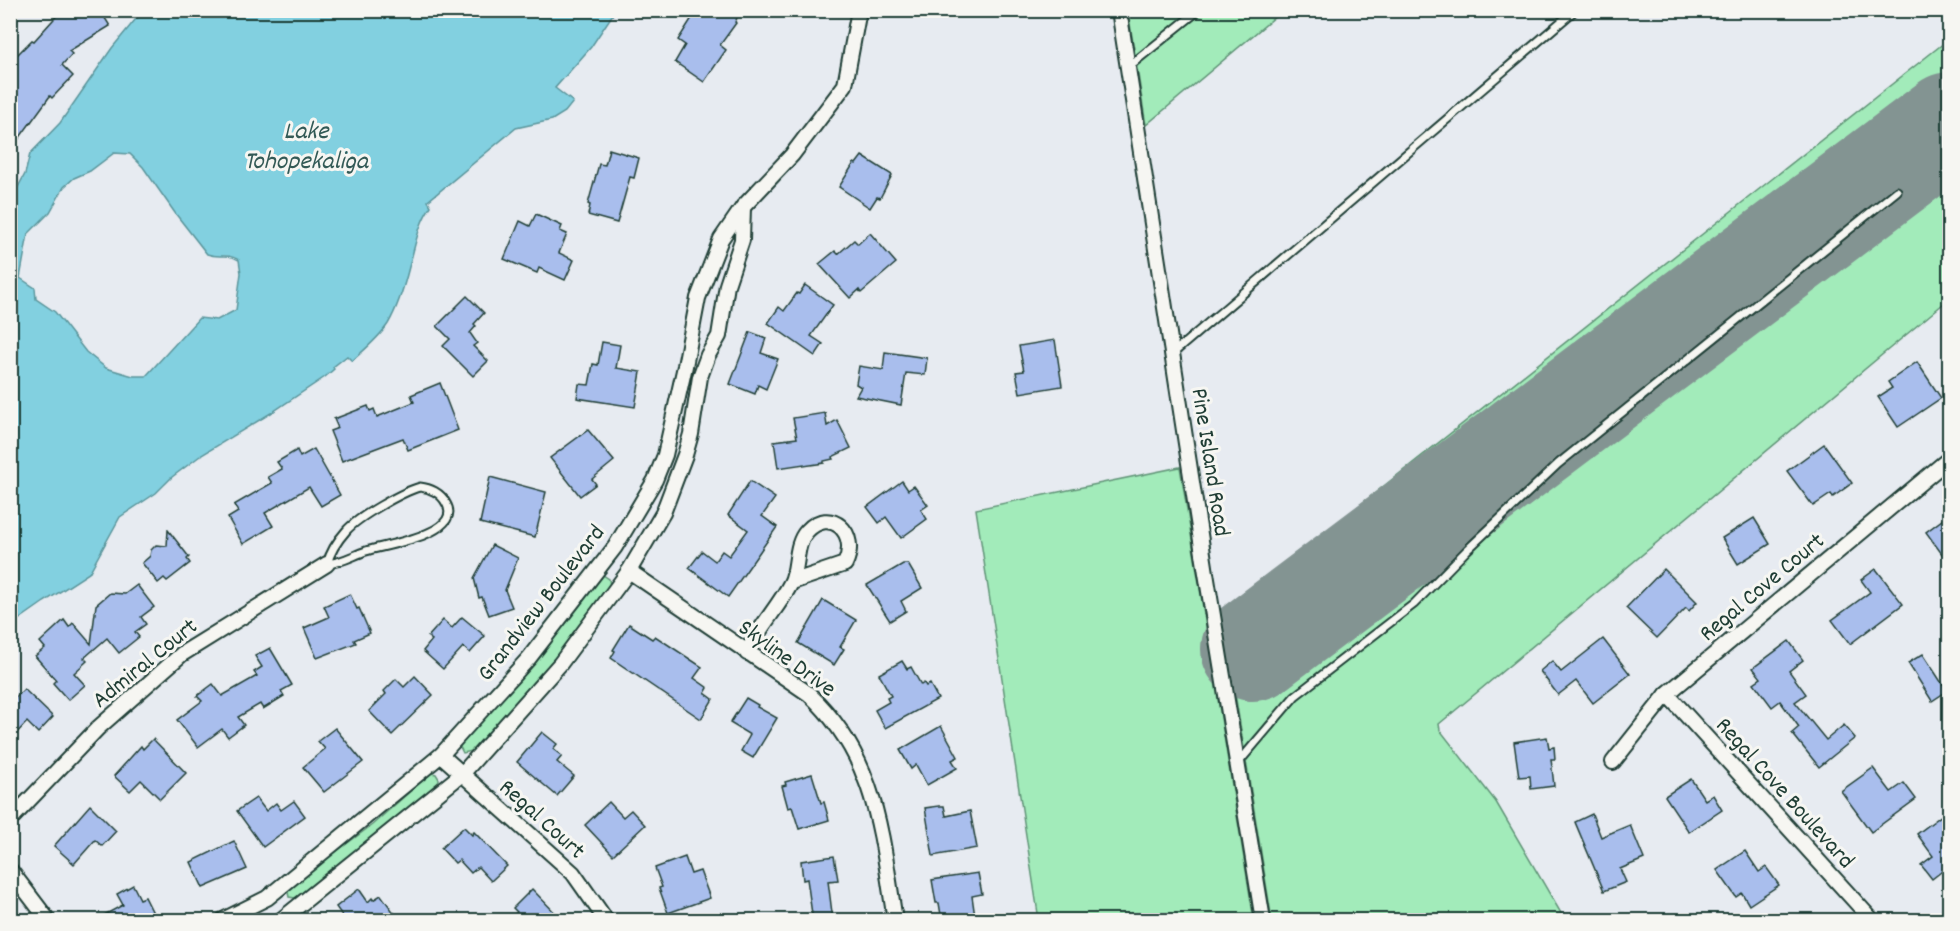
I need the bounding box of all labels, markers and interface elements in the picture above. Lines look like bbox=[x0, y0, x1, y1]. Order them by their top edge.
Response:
water label: Lake Tohopekaliga bbox=[244, 114, 370, 181]
street label: Pine Island Road bbox=[1181, 386, 1238, 539]
street label: Grandview Boulevard bbox=[470, 518, 614, 689]
street label: Regal Cove Court bbox=[1693, 526, 1833, 651]
street label: Admiral Court bbox=[86, 611, 206, 718]
street label: Skyline Drive bbox=[730, 612, 842, 707]
street label: Regal Cove Boulevard bbox=[1706, 711, 1861, 877]
street label: Regal Court bbox=[490, 772, 592, 868]

